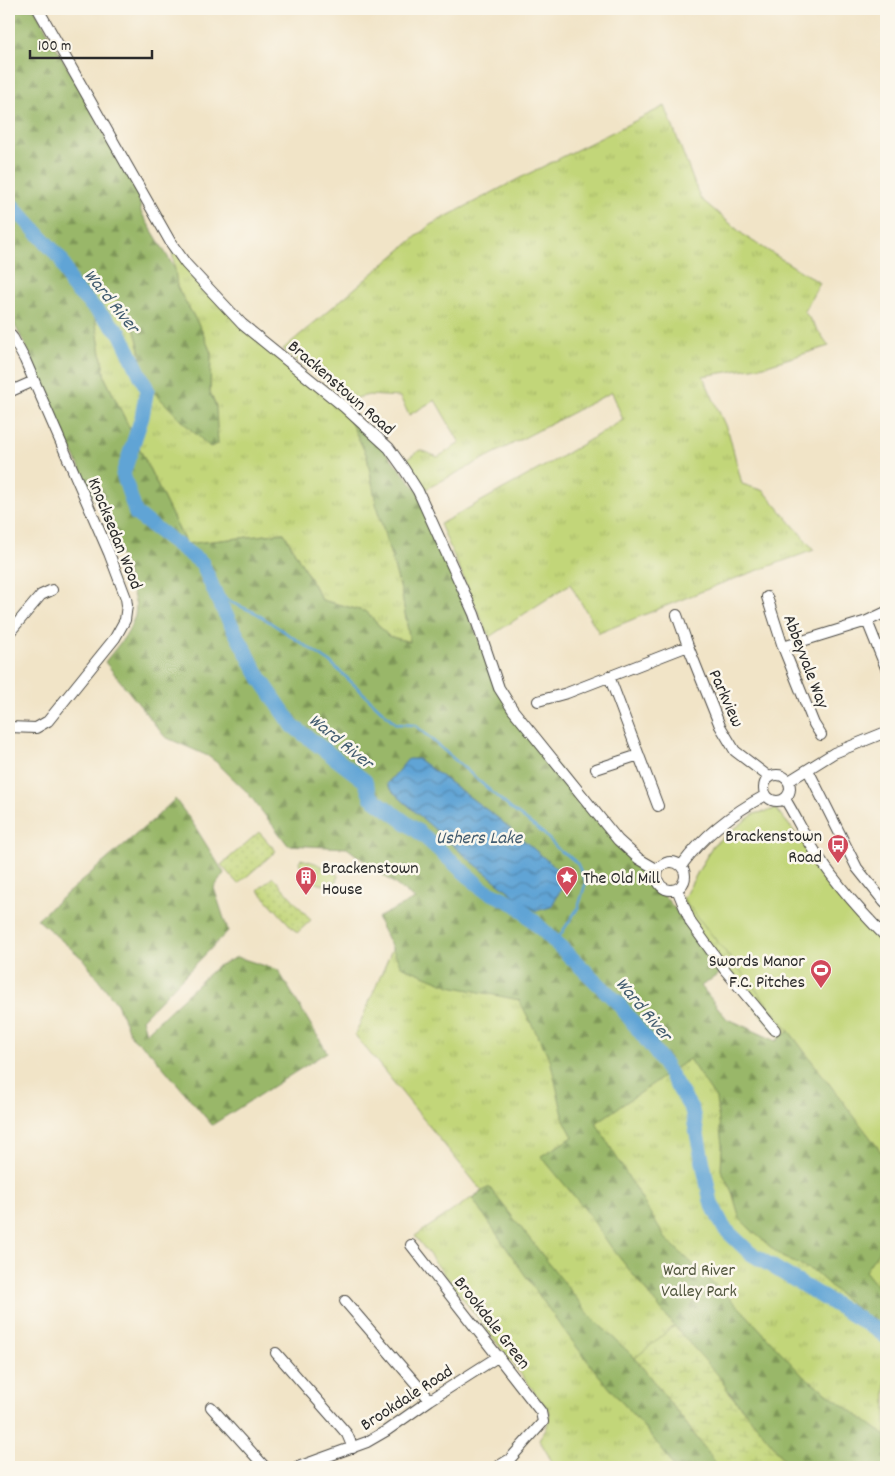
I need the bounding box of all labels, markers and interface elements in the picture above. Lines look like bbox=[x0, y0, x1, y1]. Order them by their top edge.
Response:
scale bar bbox=[30, 28, 152, 60]
text: 100 m bbox=[38, 36, 71, 58]
water label: Ward River bbox=[76, 264, 146, 342]
street label: Brackenstown Road bbox=[281, 335, 399, 442]
street label: Knocksedan Wood bbox=[80, 474, 148, 594]
street label: Abbeyvale Way bbox=[775, 611, 834, 713]
street label: Parkview bbox=[701, 666, 749, 732]
water label: Ward River bbox=[302, 708, 379, 778]
place label: Brackenstown Road bbox=[725, 825, 822, 871]
water label: Ushers Lake bbox=[436, 826, 524, 853]
bus stop icon: Brackenstown Road bbox=[826, 833, 850, 864]
place label: Brackenstown House bbox=[322, 857, 419, 903]
building icon: Brackenstown House bbox=[294, 865, 318, 896]
place icon: The Old Mill bbox=[555, 865, 579, 896]
place label: The Old Mill bbox=[583, 867, 661, 892]
place label: Swords Manor F.C. Pitches bbox=[709, 950, 805, 996]
sports icon: Swords Manor F.C. Pitches bbox=[809, 958, 833, 989]
water label: Ward River bbox=[607, 972, 678, 1050]
park label: Ward River Valley Park bbox=[661, 1259, 737, 1305]
street label: Brookdale Green bbox=[447, 1272, 535, 1375]
street label: Brookdale Road bbox=[356, 1360, 458, 1438]

